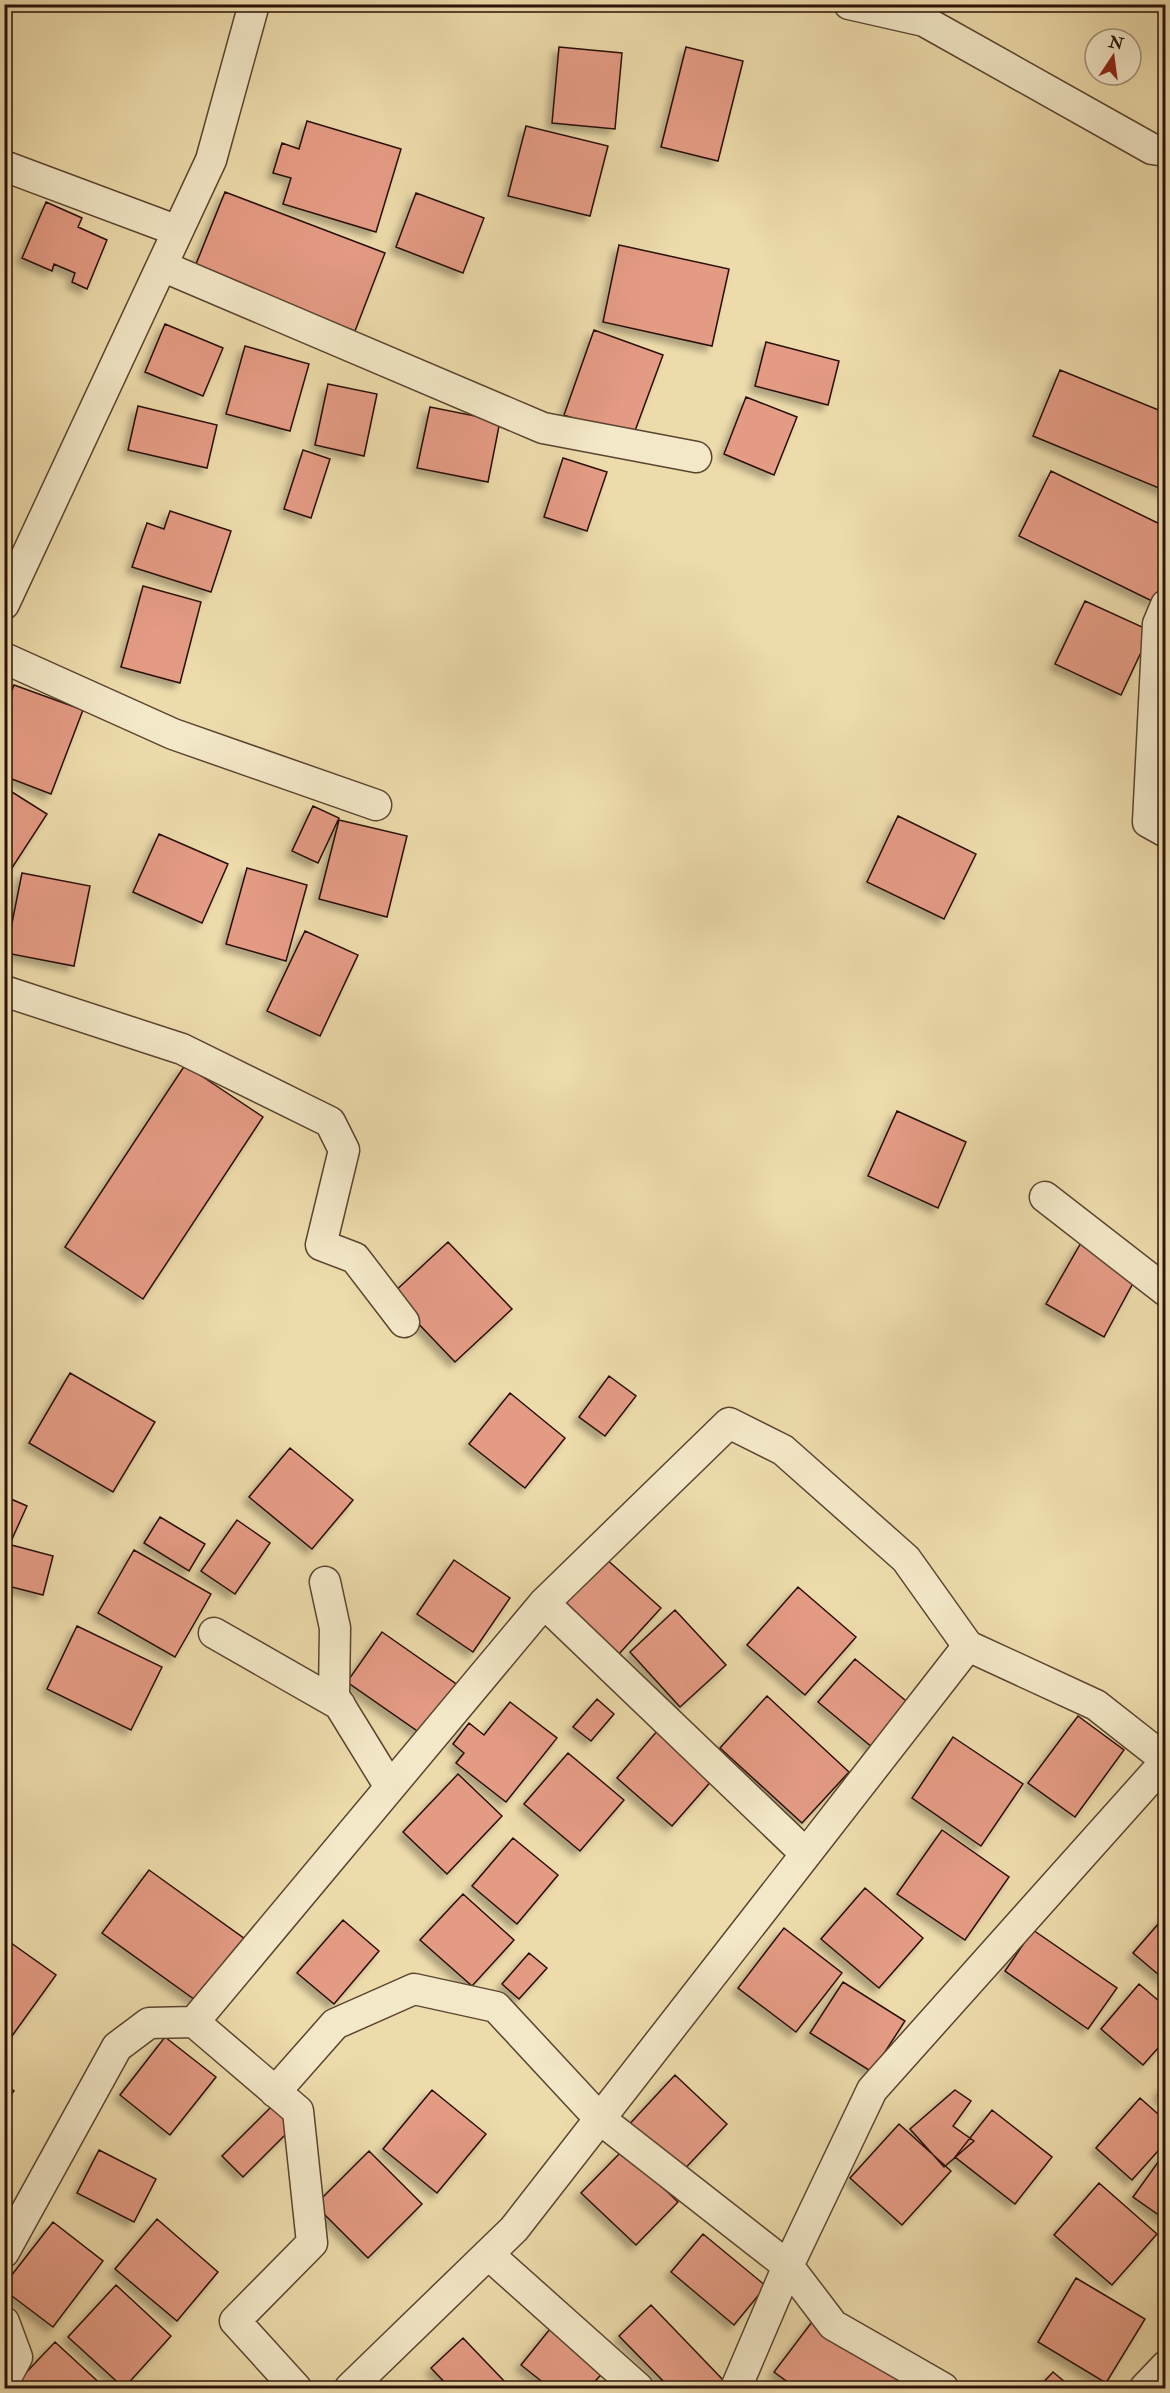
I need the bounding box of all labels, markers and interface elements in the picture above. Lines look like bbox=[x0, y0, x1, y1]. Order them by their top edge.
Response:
north arrow bbox=[1083, 27, 1143, 87]
text: N bbox=[1106, 32, 1126, 55]

